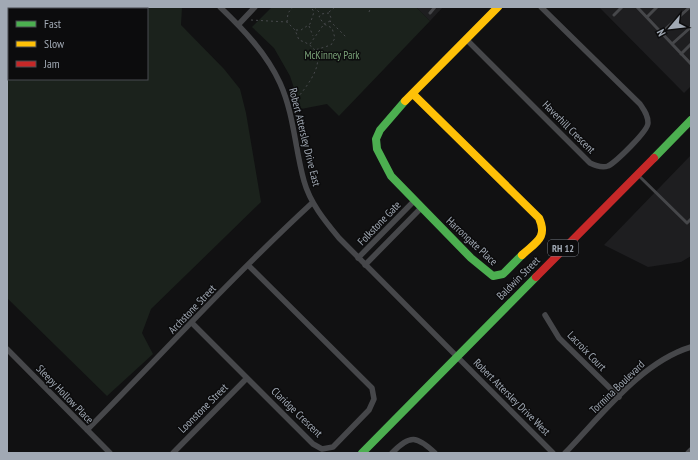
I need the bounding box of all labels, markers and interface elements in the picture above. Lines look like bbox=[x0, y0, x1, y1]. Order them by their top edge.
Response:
legend bbox=[8, 8, 148, 80]
north arrow bbox=[650, 8, 690, 48]
text: Fast bbox=[44, 16, 62, 31]
text: N bbox=[654, 27, 669, 39]
text: Slow bbox=[44, 36, 65, 51]
park label: McKinney Park bbox=[304, 48, 360, 62]
text: Jam bbox=[43, 56, 60, 71]
street label: Robert Attersley Drive East bbox=[286, 86, 324, 188]
street label: Haverhill Crescent bbox=[540, 98, 598, 156]
street label: Folkstone Gate bbox=[354, 197, 404, 248]
street label: Harrongate Place bbox=[443, 214, 501, 269]
road number: RH 12 bbox=[548, 240, 578, 256]
street label: Baldwin Street bbox=[493, 253, 543, 303]
street label: Archstone Street bbox=[165, 282, 219, 336]
street label: Lacroix Court bbox=[565, 328, 609, 374]
street label: Robert Attersley Drive West bbox=[471, 356, 553, 438]
street label: Tormina Boulevard bbox=[587, 357, 647, 417]
street label: Sleepy Hollow Place bbox=[33, 362, 97, 427]
street label: Loonstone Street bbox=[175, 380, 231, 436]
street label: Claridge Crescent bbox=[268, 384, 326, 440]

